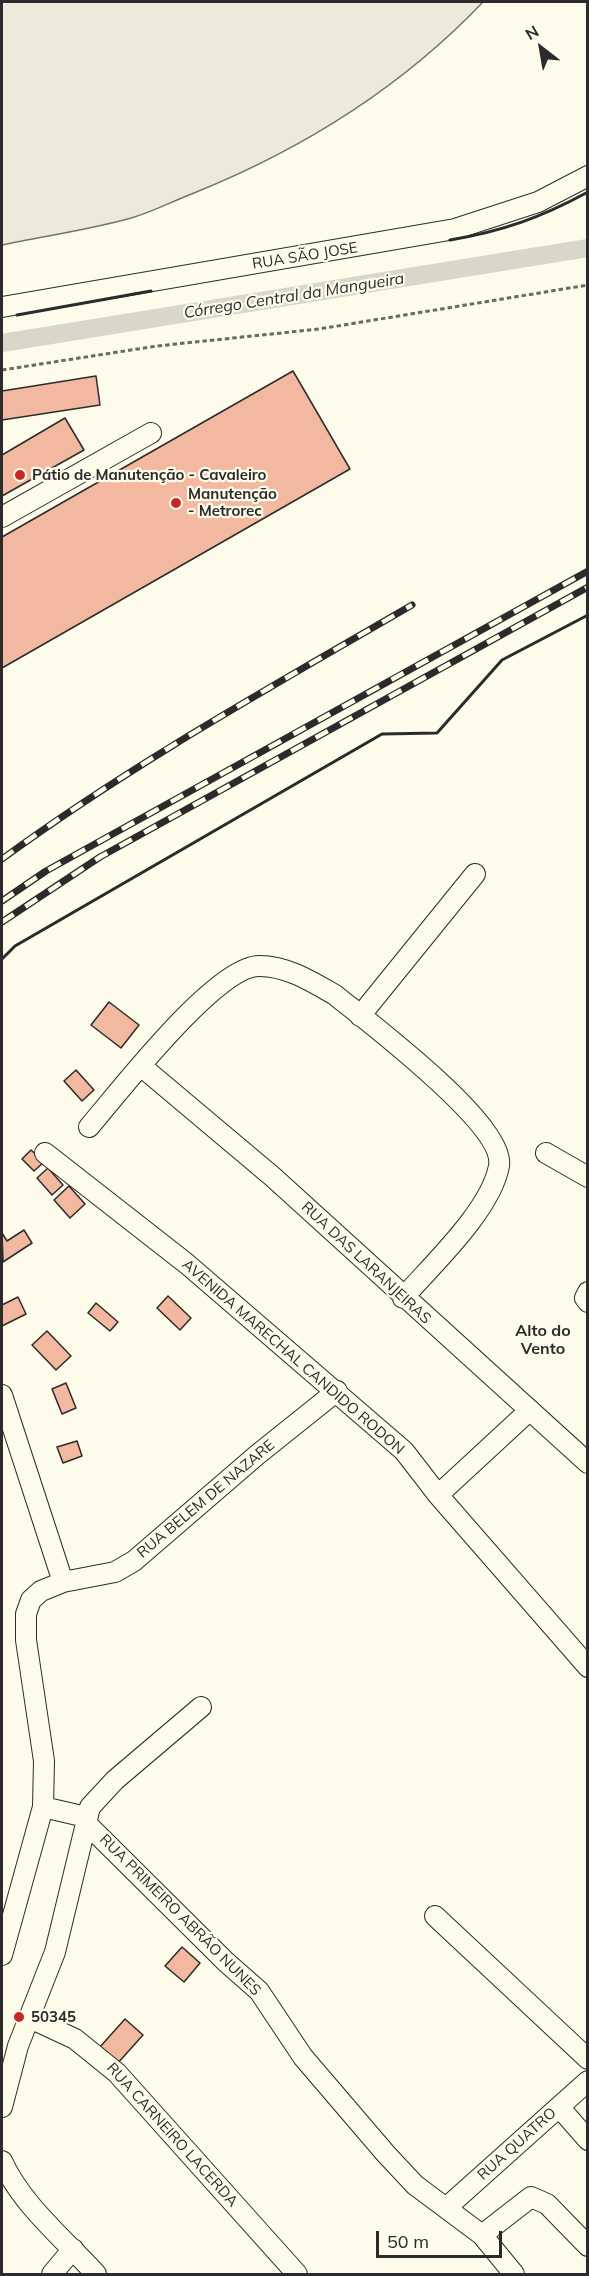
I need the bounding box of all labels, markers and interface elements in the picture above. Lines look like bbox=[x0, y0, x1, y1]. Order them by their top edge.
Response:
north arrow bbox=[511, 18, 571, 78]
text: N bbox=[521, 21, 542, 44]
street label: RUA SÃO JOSE bbox=[251, 239, 359, 273]
water label: Córrego Central da Mangueira bbox=[182, 269, 406, 323]
place label: Pátio de Manutenção - Cavaleiro bbox=[32, 466, 266, 484]
marker: Pátio de Manutenção - Cavaleiro bbox=[13, 468, 27, 482]
place label: Manutenção - Metrorec bbox=[188, 485, 277, 520]
marker: Manutenção - Metrorec bbox=[169, 496, 183, 510]
street label: RUA DAS LARANJEIRAS bbox=[297, 1198, 435, 1328]
street label: AVENIDA MARECHAL CANDIDO RODON bbox=[178, 1256, 408, 1458]
district label: Alto do Vento bbox=[515, 1321, 571, 1359]
street label: RUA BELEM DE NAZARE bbox=[134, 1436, 278, 1562]
street label: RUA PRIMEIRO ABRÃO NUNES bbox=[96, 1831, 264, 1999]
place label: 50345 bbox=[31, 2008, 76, 2026]
marker: 50345 bbox=[12, 2010, 26, 2024]
street label: RUA CARNEIRO LACERDA bbox=[103, 2059, 241, 2211]
street label: RUA QUATRO bbox=[474, 2104, 560, 2184]
scale bar bbox=[379, 2219, 505, 2257]
text: 50 m bbox=[387, 2230, 429, 2253]

